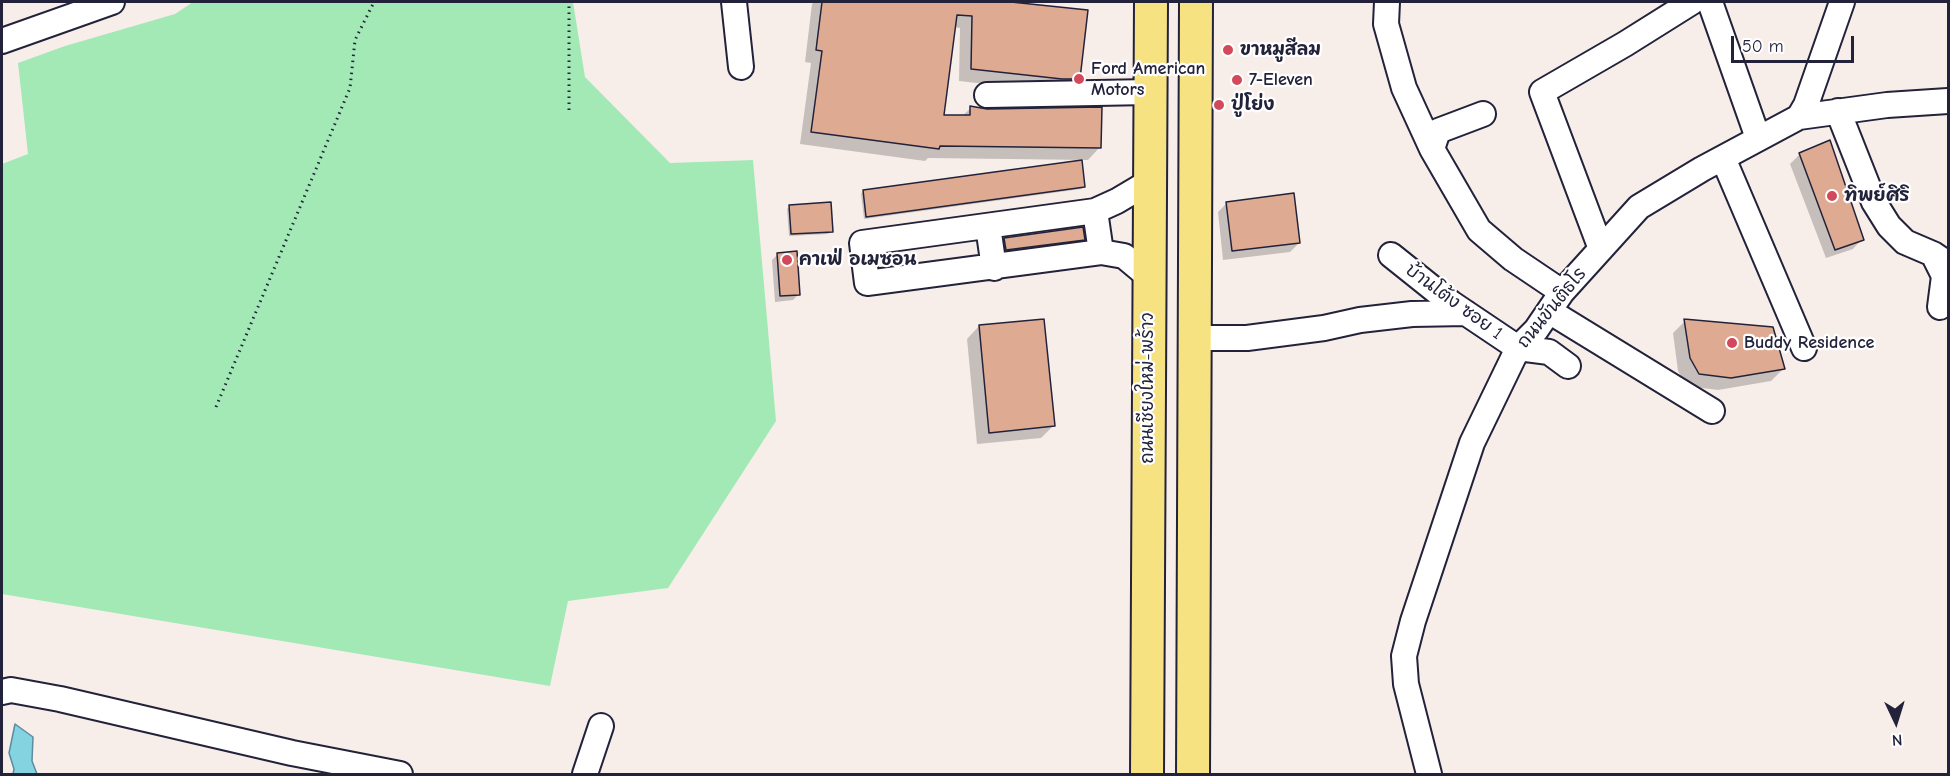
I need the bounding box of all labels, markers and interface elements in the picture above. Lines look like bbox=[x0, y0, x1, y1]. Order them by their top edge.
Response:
scale bar bbox=[1734, 24, 1857, 62]
text: 50 m bbox=[1742, 36, 1784, 57]
place label: ขาหมูสีลม bbox=[1240, 39, 1321, 61]
marker: ขาหมูสีลม bbox=[1221, 43, 1235, 57]
place label: Ford American Motors bbox=[1091, 58, 1205, 100]
place label: 7-Eleven bbox=[1249, 69, 1313, 91]
marker: Ford American Motors bbox=[1072, 72, 1086, 86]
marker: 7-Eleven bbox=[1230, 73, 1244, 87]
place label: ปู่โย่ง bbox=[1231, 94, 1275, 116]
marker: ปู่โย่ง bbox=[1212, 98, 1226, 112]
place label: ทิพย์ศิริ bbox=[1844, 185, 1910, 207]
marker: ทิพย์ศิริ bbox=[1825, 189, 1839, 203]
place label: คาเฟ่ อเมซอน bbox=[799, 249, 916, 271]
marker: คาเฟ่ อเมซอน bbox=[780, 253, 794, 267]
street label: บ้านโต้ง ซอย 1 bbox=[1401, 259, 1507, 345]
street label: ถนนขันติธโร bbox=[1513, 263, 1591, 353]
street label: ถนนเชียงใหม่-พร้าว bbox=[1137, 312, 1159, 464]
place label: Buddy Residence bbox=[1744, 332, 1874, 354]
marker: Buddy Residence bbox=[1725, 336, 1739, 350]
north arrow bbox=[1866, 692, 1926, 752]
text: N bbox=[1891, 731, 1903, 749]

